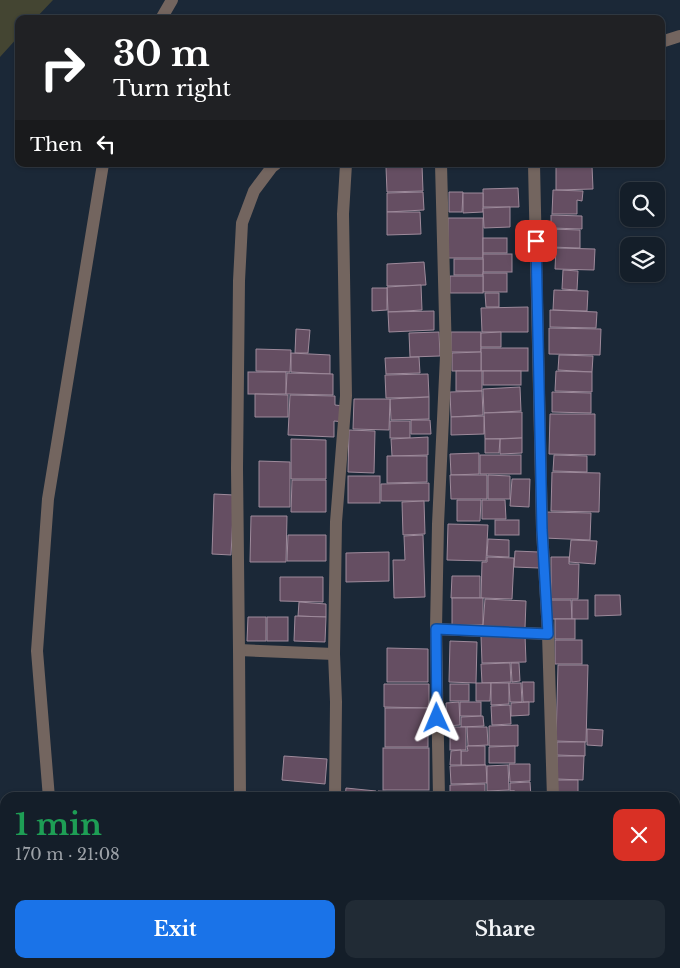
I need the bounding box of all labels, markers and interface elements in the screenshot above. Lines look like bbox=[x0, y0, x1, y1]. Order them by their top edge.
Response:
text: 30 m bbox=[113, 32, 210, 75]
icon: right bbox=[30, 35, 95, 100]
text: Turn right bbox=[113, 75, 231, 102]
icon: left bbox=[92, 130, 120, 158]
text: Then bbox=[30, 133, 82, 156]
map controls bbox=[620, 182, 665, 282]
button: search bbox=[620, 182, 665, 227]
pin bbox=[515, 220, 557, 262]
icon: arrive bbox=[522, 227, 550, 255]
button: layers bbox=[620, 237, 665, 282]
position arrow bbox=[410, 691, 462, 743]
text: 1 min bbox=[15, 806, 102, 843]
button: close bbox=[613, 809, 665, 861]
text: 170 m · 21:08 bbox=[15, 844, 120, 864]
button: Exit bbox=[15, 900, 335, 958]
button: Share bbox=[345, 900, 665, 958]

